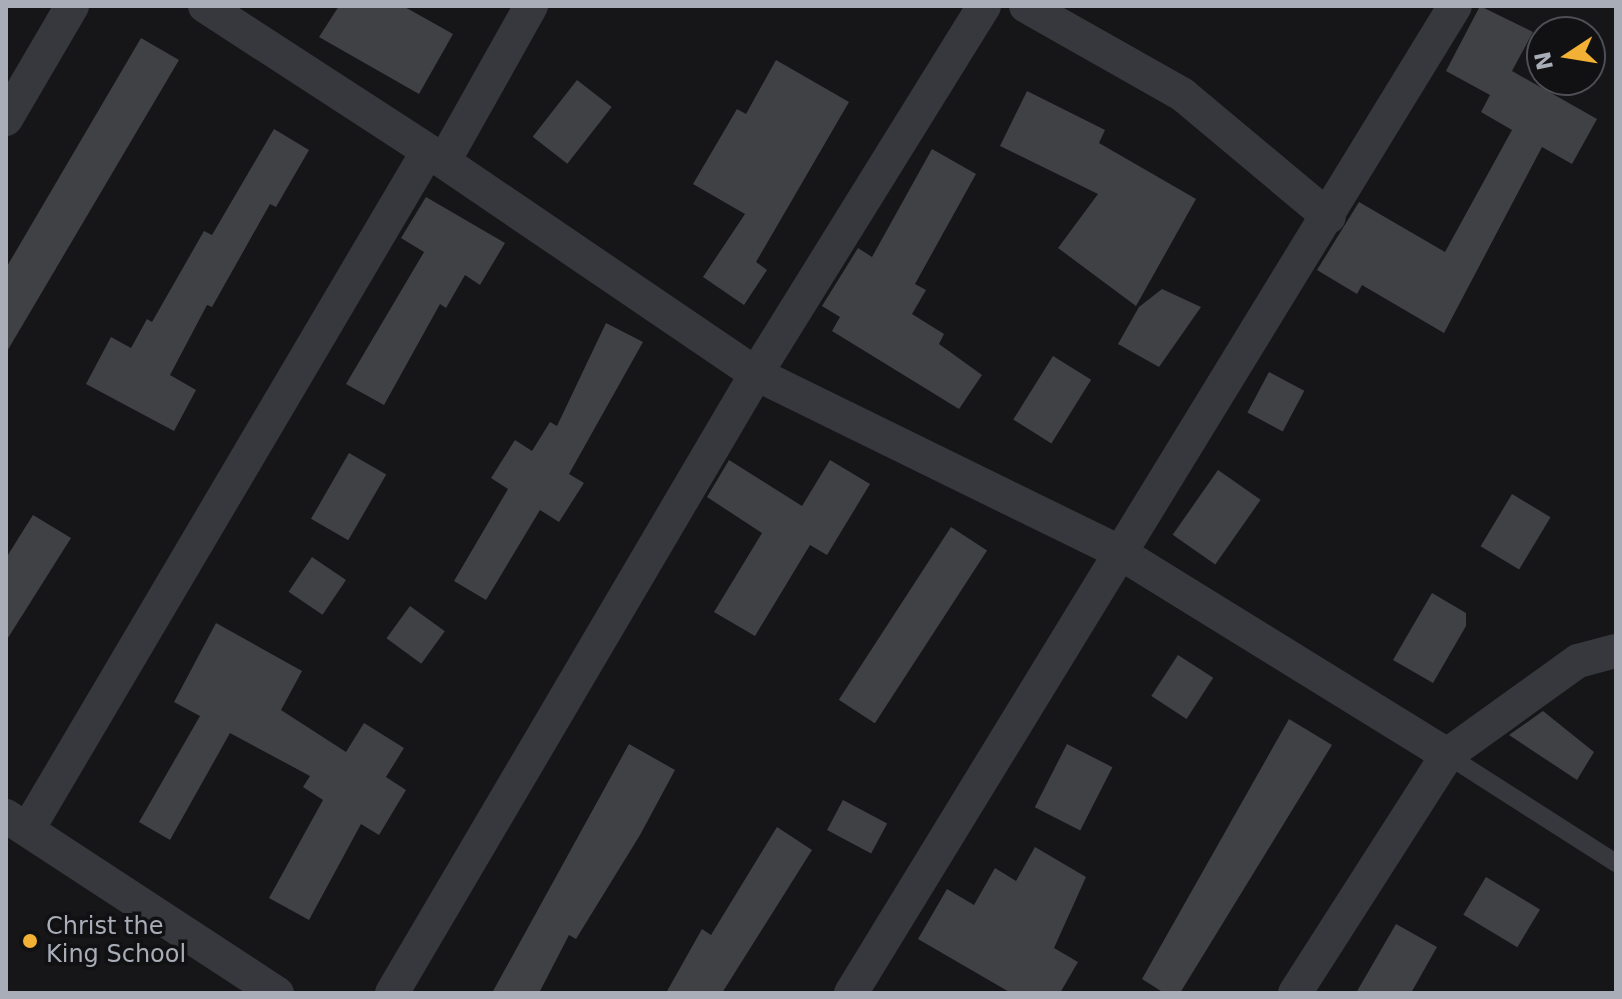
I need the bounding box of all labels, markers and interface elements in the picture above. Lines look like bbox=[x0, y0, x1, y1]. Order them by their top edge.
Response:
north arrow bbox=[1526, 16, 1606, 96]
text: N bbox=[1530, 49, 1558, 72]
place label: Christ the King School bbox=[46, 913, 186, 969]
marker: Christ the King School bbox=[21, 932, 39, 950]

